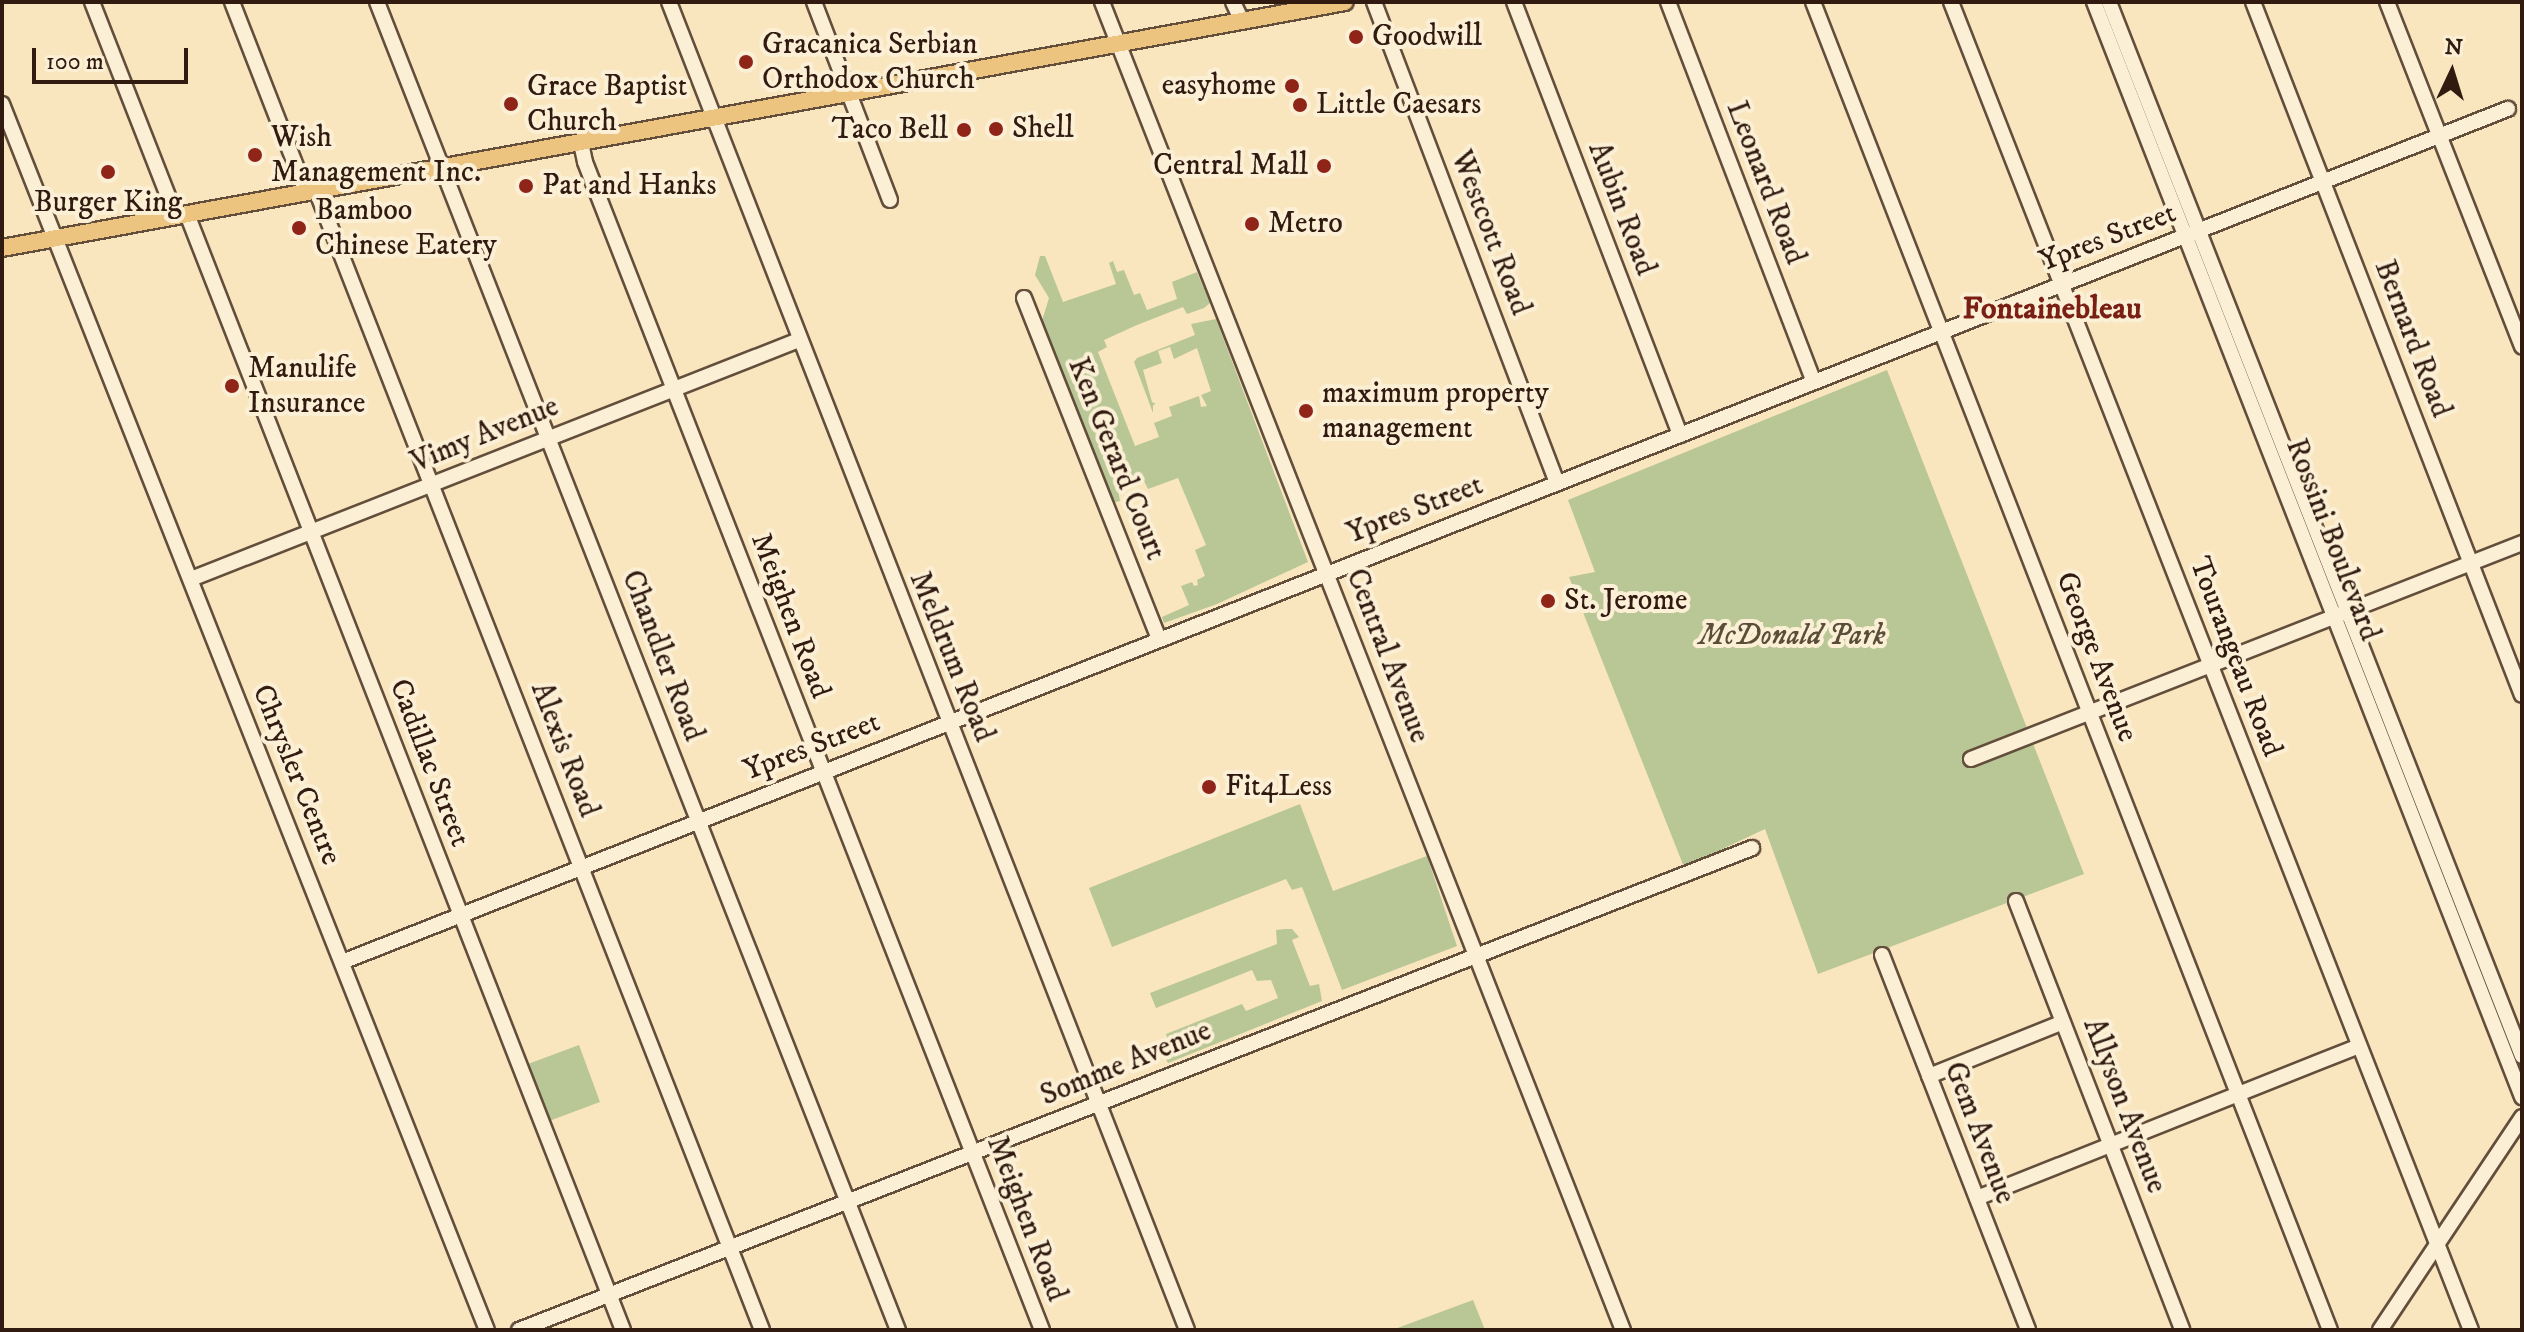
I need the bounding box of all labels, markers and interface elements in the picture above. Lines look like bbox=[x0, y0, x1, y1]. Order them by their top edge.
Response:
place label: Goodwill bbox=[1372, 19, 1482, 55]
place label: Gracanica Serbian Orthodox Church bbox=[762, 27, 978, 98]
marker: Goodwill bbox=[1347, 28, 1365, 46]
scale bar bbox=[36, 32, 192, 82]
north arrow bbox=[2412, 32, 2492, 112]
text: N bbox=[2444, 33, 2464, 62]
text: 100 m bbox=[46, 47, 104, 77]
marker: Gracanica Serbian Orthodox Church bbox=[737, 53, 755, 71]
place label: easyhome bbox=[1162, 68, 1276, 104]
place label: Grace Baptist Church bbox=[527, 69, 687, 140]
marker: easyhome bbox=[1283, 77, 1301, 95]
place label: Little Caesars bbox=[1316, 87, 1481, 123]
marker: Grace Baptist Church bbox=[502, 95, 520, 113]
marker: Little Caesars bbox=[1291, 96, 1309, 114]
street label: Leonard Road bbox=[1717, 96, 1813, 270]
place label: Shell bbox=[1012, 111, 1074, 147]
place label: Taco Bell bbox=[832, 112, 948, 148]
place label: Wish Management Inc. bbox=[271, 120, 481, 190]
marker: Shell bbox=[987, 120, 1005, 138]
marker: Taco Bell bbox=[955, 121, 973, 139]
street label: Aubin Road bbox=[1579, 137, 1663, 281]
marker: Wish Management Inc. bbox=[246, 146, 264, 164]
street label: Westcott Road bbox=[1442, 146, 1538, 320]
place label: Central Mall bbox=[1153, 148, 1308, 184]
marker: Central Mall bbox=[1315, 157, 1333, 175]
marker: Burger King bbox=[99, 163, 117, 181]
place label: Pat and Hanks bbox=[542, 168, 716, 204]
marker: Pat and Hanks bbox=[517, 177, 535, 195]
place label: Burger King bbox=[34, 185, 182, 221]
place label: Bamboo Chinese Eatery bbox=[315, 193, 497, 264]
street label: Ypres Street bbox=[2035, 196, 2181, 280]
place label: Metro bbox=[1268, 206, 1343, 242]
marker: Metro bbox=[1243, 215, 1261, 233]
marker: Bamboo Chinese Eatery bbox=[290, 219, 308, 237]
street label: Bernard Road bbox=[2366, 255, 2458, 423]
district label: Fontainebleau bbox=[1962, 290, 2142, 328]
place label: Manulife Insurance bbox=[248, 351, 365, 422]
street label: Ken Gerard Court bbox=[1059, 353, 1173, 565]
place label: maximum property management bbox=[1322, 376, 1549, 446]
marker: Manulife Insurance bbox=[223, 377, 241, 395]
street label: Vimy Avenue bbox=[406, 389, 564, 481]
marker: maximum property management bbox=[1297, 402, 1315, 420]
street label: Rossini Boulevard bbox=[2277, 434, 2387, 646]
street label: Ypres Street bbox=[1342, 468, 1488, 552]
street label: Meighen Road bbox=[742, 528, 838, 704]
street label: Tourangeau Road bbox=[2180, 552, 2290, 762]
street label: Central Avenue bbox=[1337, 564, 1437, 748]
street label: Chandler Road bbox=[613, 566, 711, 746]
street label: Meldrum Road bbox=[901, 567, 1001, 747]
street label: George Avenue bbox=[2047, 567, 2145, 747]
place label: St. Jerome bbox=[1564, 583, 1687, 619]
marker: St. Jerome bbox=[1539, 592, 1557, 610]
park label: McDonald Park bbox=[1699, 618, 1885, 654]
street label: Cadillac Street bbox=[381, 674, 477, 852]
street label: Alexis Road bbox=[522, 678, 606, 822]
street label: Chrysler Centre bbox=[244, 680, 348, 870]
street label: Ypres Street bbox=[739, 705, 885, 789]
place label: Fit4Less bbox=[1225, 769, 1332, 805]
marker: Fit4Less bbox=[1200, 778, 1218, 796]
street label: Somme Avenue bbox=[1036, 1013, 1216, 1115]
street label: Allyson Avenue bbox=[2074, 1014, 2174, 1198]
street label: Gem Avenue bbox=[1936, 1057, 2022, 1209]
street label: Meighen Road bbox=[978, 1131, 1074, 1307]

